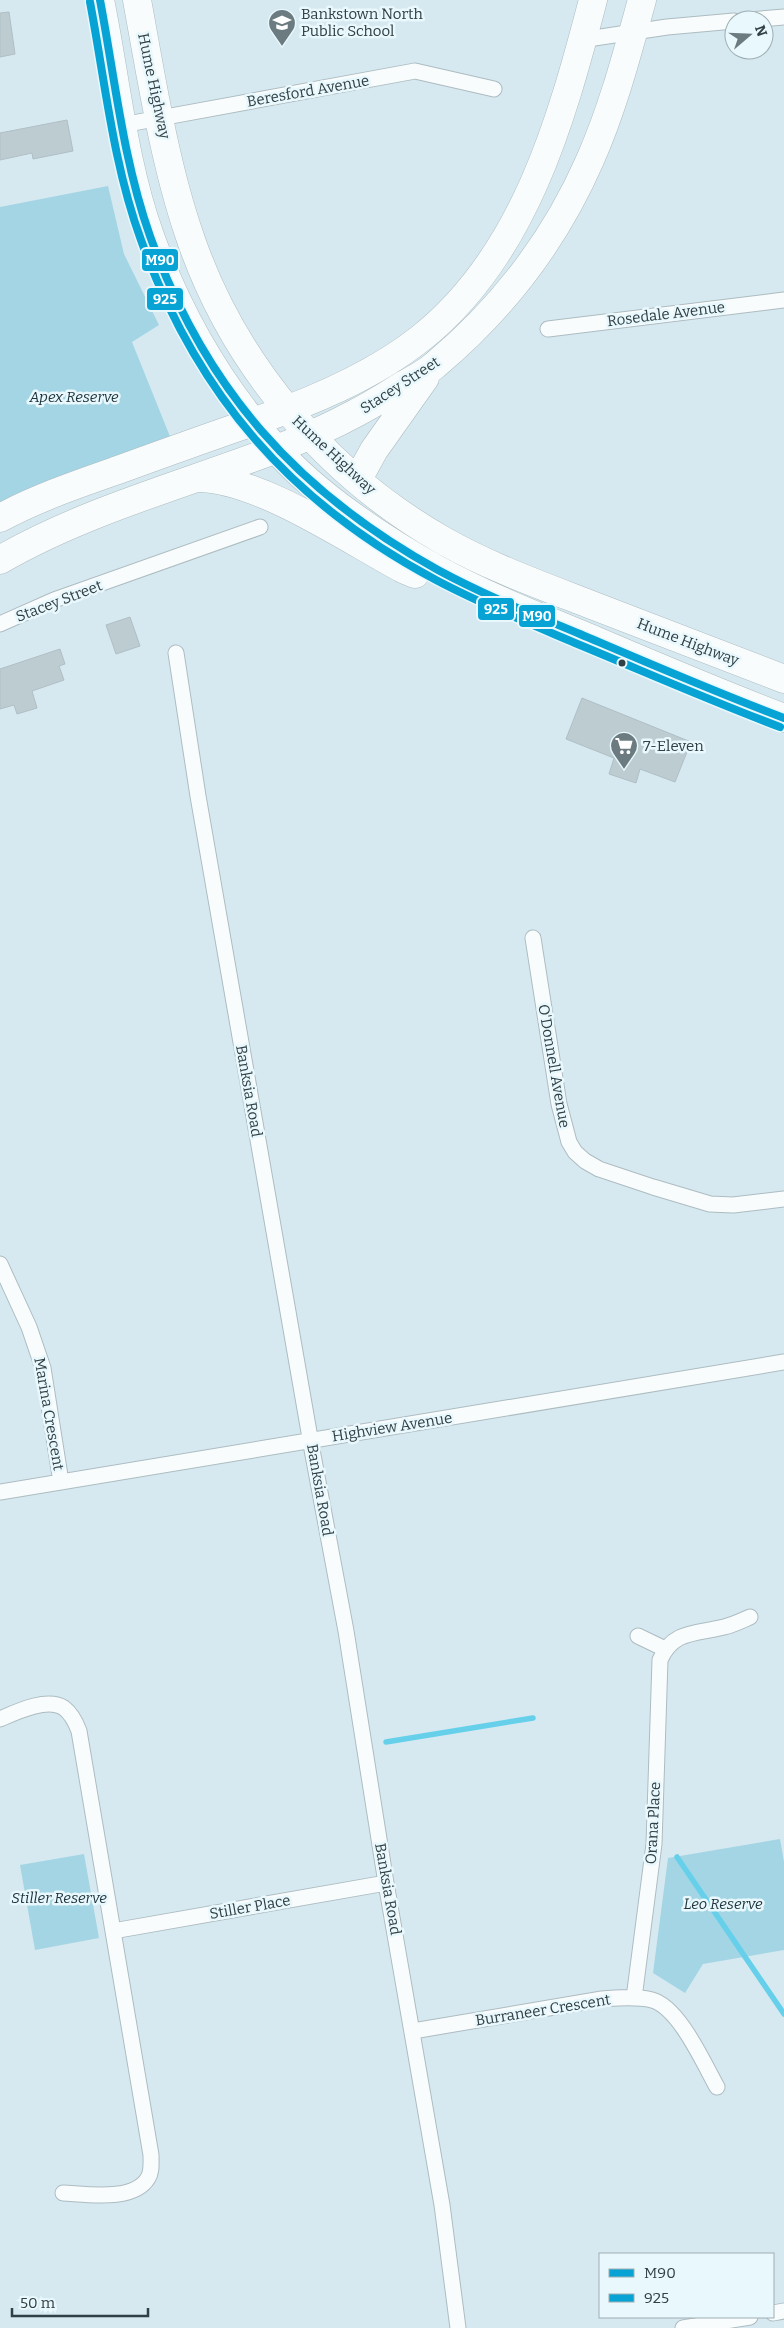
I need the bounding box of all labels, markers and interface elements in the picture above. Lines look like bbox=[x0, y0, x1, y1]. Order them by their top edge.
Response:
place label: Bankstown North Public School bbox=[301, 5, 423, 40]
school or university icon: Bankstown North Public School bbox=[267, 8, 297, 47]
north arrow bbox=[724, 10, 774, 60]
text: N bbox=[751, 23, 771, 39]
street label: Hume Highway bbox=[134, 31, 174, 141]
street label: Beresford Avenue bbox=[245, 71, 371, 111]
line badge: M90 bbox=[141, 248, 179, 272]
text: M90 bbox=[145, 252, 175, 269]
line badge: 925 bbox=[146, 287, 184, 311]
text: 925 bbox=[153, 291, 177, 308]
street label: Rosedale Avenue bbox=[606, 298, 726, 330]
street label: Stacey Street bbox=[357, 352, 443, 417]
park label: Apex Reserve bbox=[28, 388, 119, 406]
street label: Hume Highway bbox=[288, 412, 380, 498]
street label: Stacey Street bbox=[13, 576, 105, 626]
line badge: 925 bbox=[477, 597, 515, 621]
text: 925 bbox=[484, 601, 508, 618]
line badge: M90 bbox=[518, 604, 556, 628]
text: M90 bbox=[522, 608, 552, 625]
street label: Hume Highway bbox=[634, 614, 742, 670]
unlabelled marker bbox=[617, 658, 627, 668]
supermarket icon: 7-Eleven bbox=[609, 731, 639, 770]
place label: 7-Eleven bbox=[643, 737, 704, 755]
street label: O'Donnell Avenue bbox=[534, 1003, 574, 1129]
street label: Banksia Road bbox=[232, 1044, 266, 1138]
street label: Marina Crescent bbox=[30, 1356, 68, 1472]
street label: Highview Avenue bbox=[331, 1409, 453, 1445]
street label: Banksia Road bbox=[303, 1443, 337, 1537]
street label: Orana Place bbox=[642, 1781, 664, 1865]
street label: Banksia Road bbox=[371, 1842, 405, 1936]
park label: Stiller Reserve bbox=[11, 1889, 107, 1907]
street label: Stiller Place bbox=[208, 1891, 292, 1923]
park label: Leo Reserve bbox=[683, 1895, 763, 1913]
street label: Burraneer Crescent bbox=[474, 1990, 612, 2030]
legend bbox=[599, 2253, 774, 2318]
text: M90 bbox=[644, 2264, 676, 2282]
scale bar bbox=[12, 2286, 149, 2318]
text: 925 bbox=[644, 2289, 669, 2307]
text: 50 m bbox=[20, 2294, 56, 2312]

